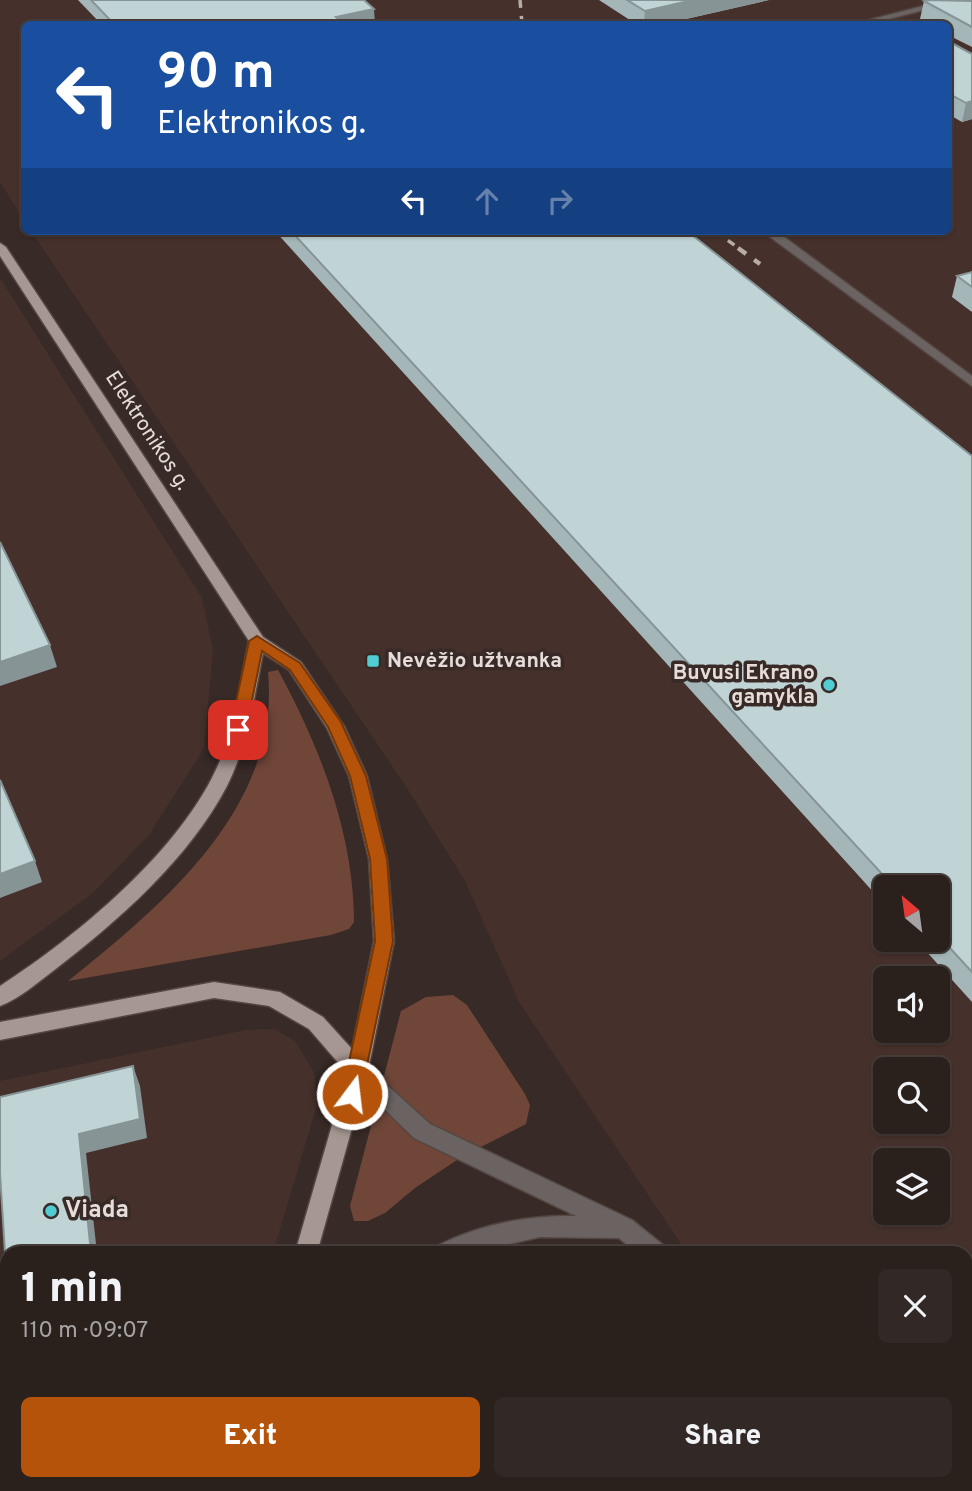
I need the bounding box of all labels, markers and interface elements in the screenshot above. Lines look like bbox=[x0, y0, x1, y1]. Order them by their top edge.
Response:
text: 90 m bbox=[157, 44, 275, 106]
icon: left bbox=[42, 49, 133, 140]
text: Elektronikos g. bbox=[157, 105, 366, 145]
icon: left bbox=[395, 182, 433, 220]
icon: ahead bbox=[468, 182, 506, 220]
icon: right bbox=[541, 182, 579, 220]
street label: Elektronikos g. bbox=[98, 366, 196, 496]
place label: Nevėžio užtvanka bbox=[387, 648, 562, 675]
marker: Nevėžio užtvanka bbox=[365, 653, 381, 669]
place label: Buvusi Ekrano gamykla bbox=[673, 660, 815, 711]
marker: Buvusi Ekrano gamykla bbox=[821, 677, 837, 693]
pin bbox=[208, 700, 268, 760]
icon: arrive bbox=[219, 711, 257, 749]
north arrow bbox=[873, 875, 950, 952]
map controls bbox=[873, 875, 950, 1225]
button: sound bbox=[873, 966, 950, 1043]
position arrow bbox=[315, 1057, 389, 1131]
button: search bbox=[873, 1057, 950, 1134]
button: layers bbox=[873, 1148, 950, 1225]
place label: Viada bbox=[65, 1196, 129, 1226]
marker: Viada bbox=[43, 1203, 59, 1219]
text: 1 min bbox=[21, 1264, 124, 1317]
button: close bbox=[878, 1269, 952, 1343]
text: 110 m · 09:07 bbox=[21, 1317, 148, 1346]
button: Exit bbox=[21, 1397, 480, 1477]
button: Share bbox=[494, 1397, 952, 1477]

